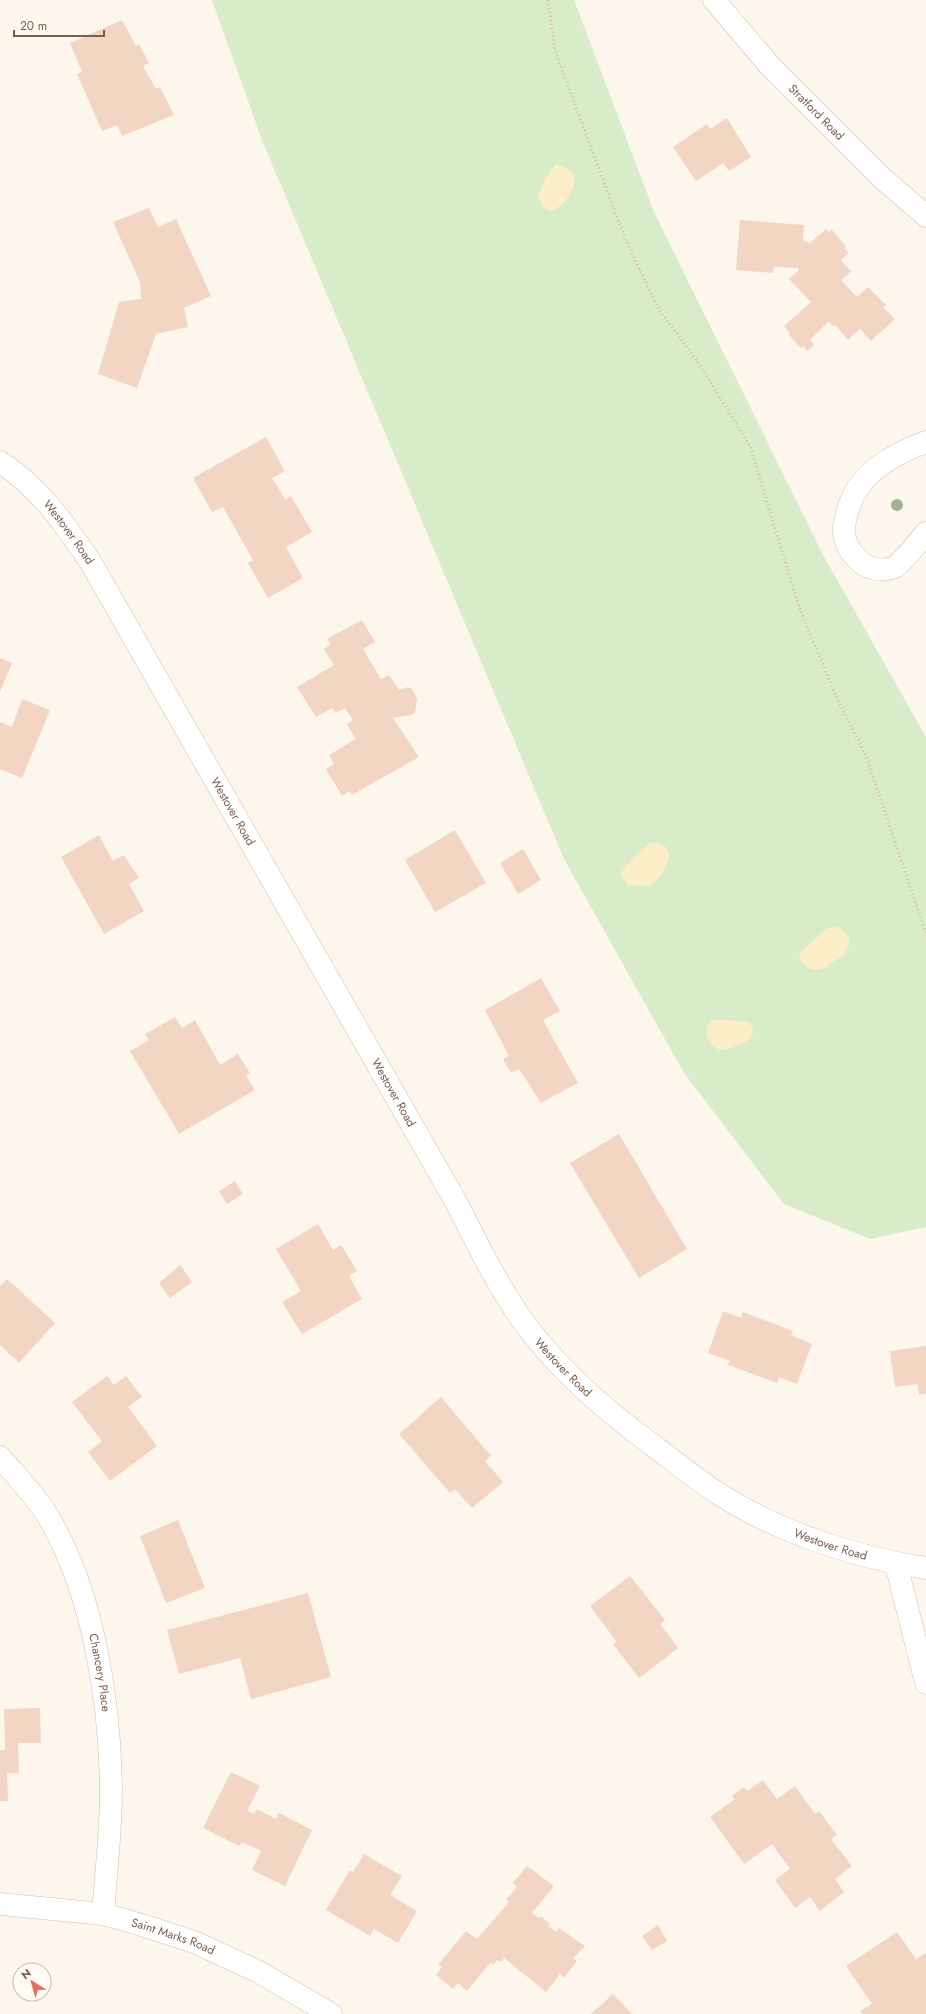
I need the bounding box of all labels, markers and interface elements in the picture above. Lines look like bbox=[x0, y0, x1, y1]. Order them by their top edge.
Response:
scale bar bbox=[14, 12, 104, 38]
text: 20 m bbox=[20, 17, 47, 35]
street label: Stratford Road bbox=[784, 80, 848, 144]
street label: Westover Road bbox=[39, 496, 99, 568]
street label: Westover Road bbox=[206, 774, 260, 849]
street label: Westover Road bbox=[367, 1055, 420, 1130]
street label: Westover Road bbox=[530, 1334, 596, 1401]
street label: Westover Road bbox=[791, 1524, 869, 1565]
street label: Chancery Place bbox=[84, 1632, 115, 1713]
street label: Saint Marks Road bbox=[129, 1913, 218, 1959]
north arrow bbox=[12, 1962, 52, 2002]
text: N bbox=[18, 1965, 34, 1983]

